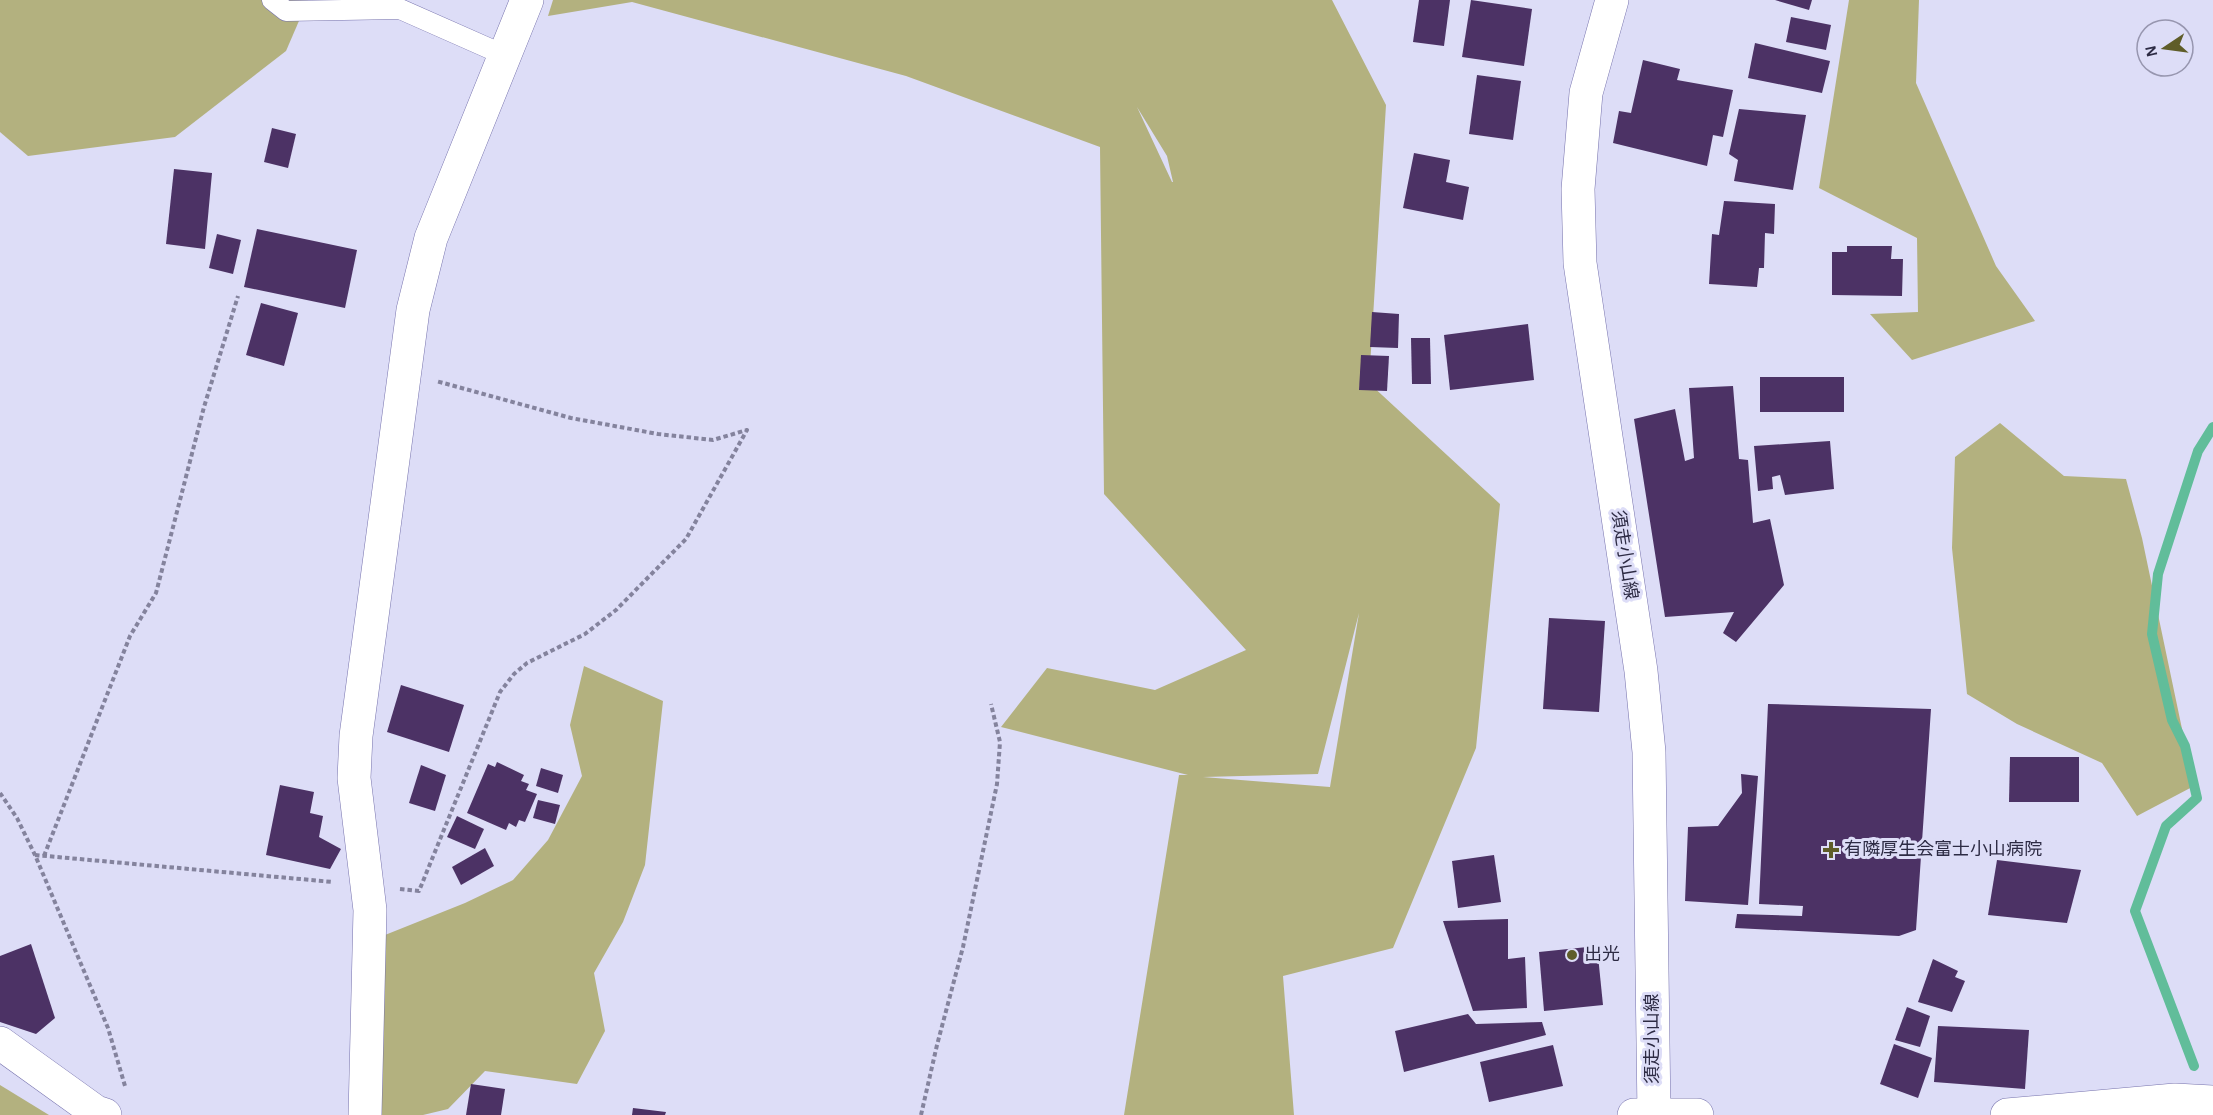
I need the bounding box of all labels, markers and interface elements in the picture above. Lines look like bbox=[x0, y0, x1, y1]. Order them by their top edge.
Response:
north arrow bbox=[2135, 18, 2195, 78]
text: N bbox=[2142, 44, 2160, 58]
street label: 須走小山線 bbox=[1608, 509, 1642, 601]
place label: 有隣厚生会富士小山病院 bbox=[1844, 839, 2042, 859]
marker: 有隣厚生会富士小山病院 bbox=[1822, 841, 1840, 859]
place label: 出光 bbox=[1584, 945, 1620, 964]
marker: 出光 bbox=[1565, 948, 1579, 962]
street label: 須走小山線 bbox=[1642, 994, 1662, 1084]

